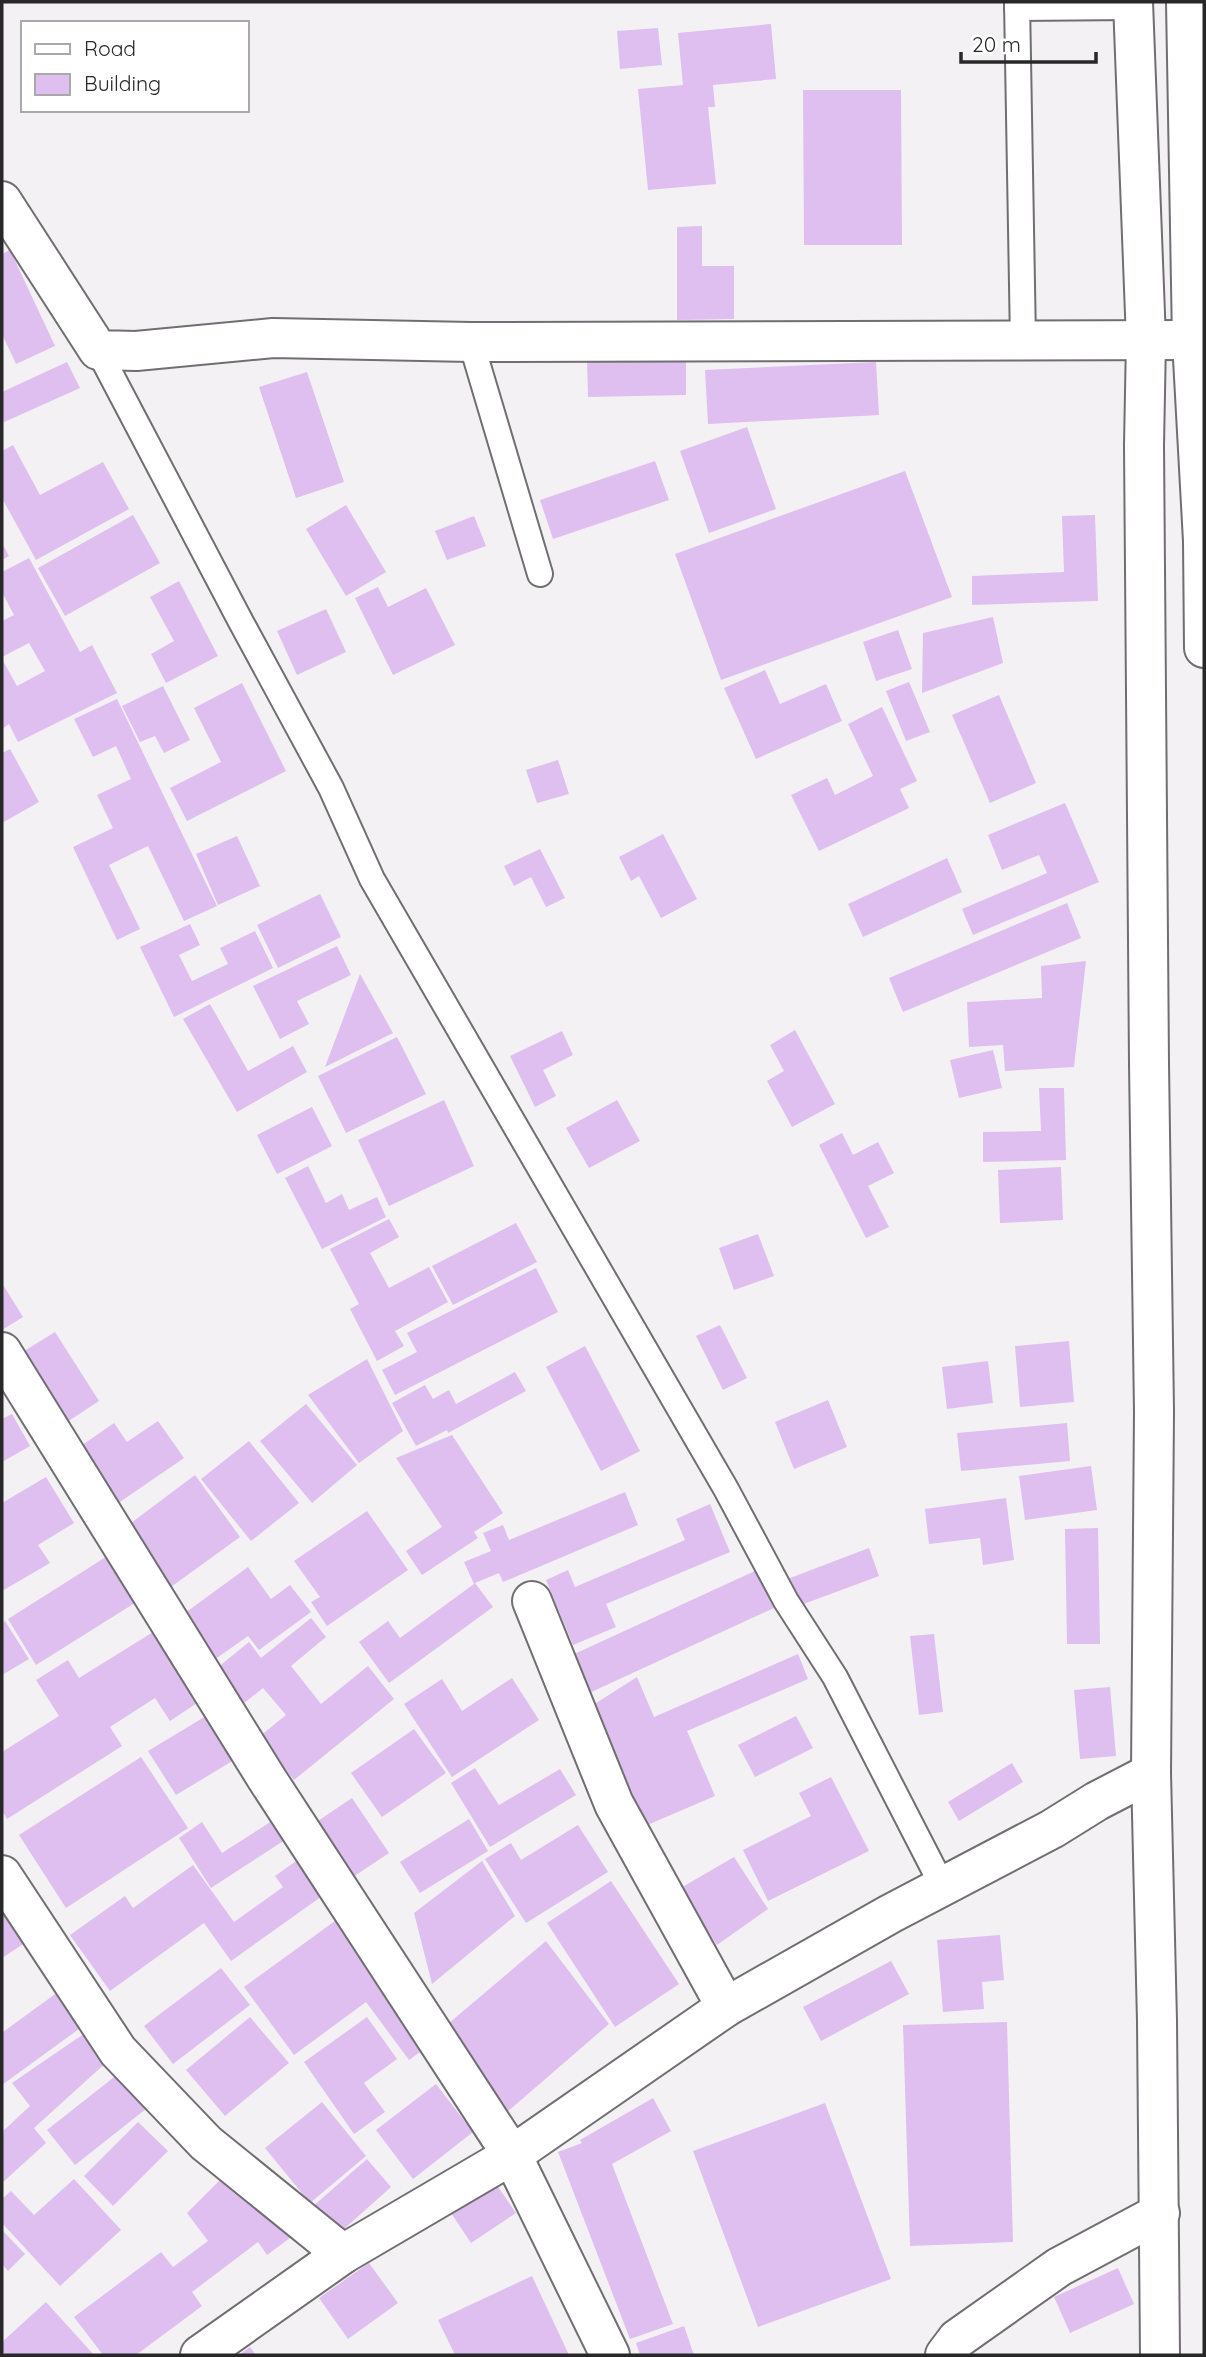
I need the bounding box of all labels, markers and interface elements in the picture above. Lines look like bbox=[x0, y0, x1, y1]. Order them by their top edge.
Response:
legend bbox=[21, 21, 248, 112]
scale bar bbox=[961, 21, 1096, 65]
text: 20 m bbox=[972, 31, 1021, 57]
text: Road bbox=[84, 35, 136, 61]
text: Building bbox=[84, 70, 161, 96]

